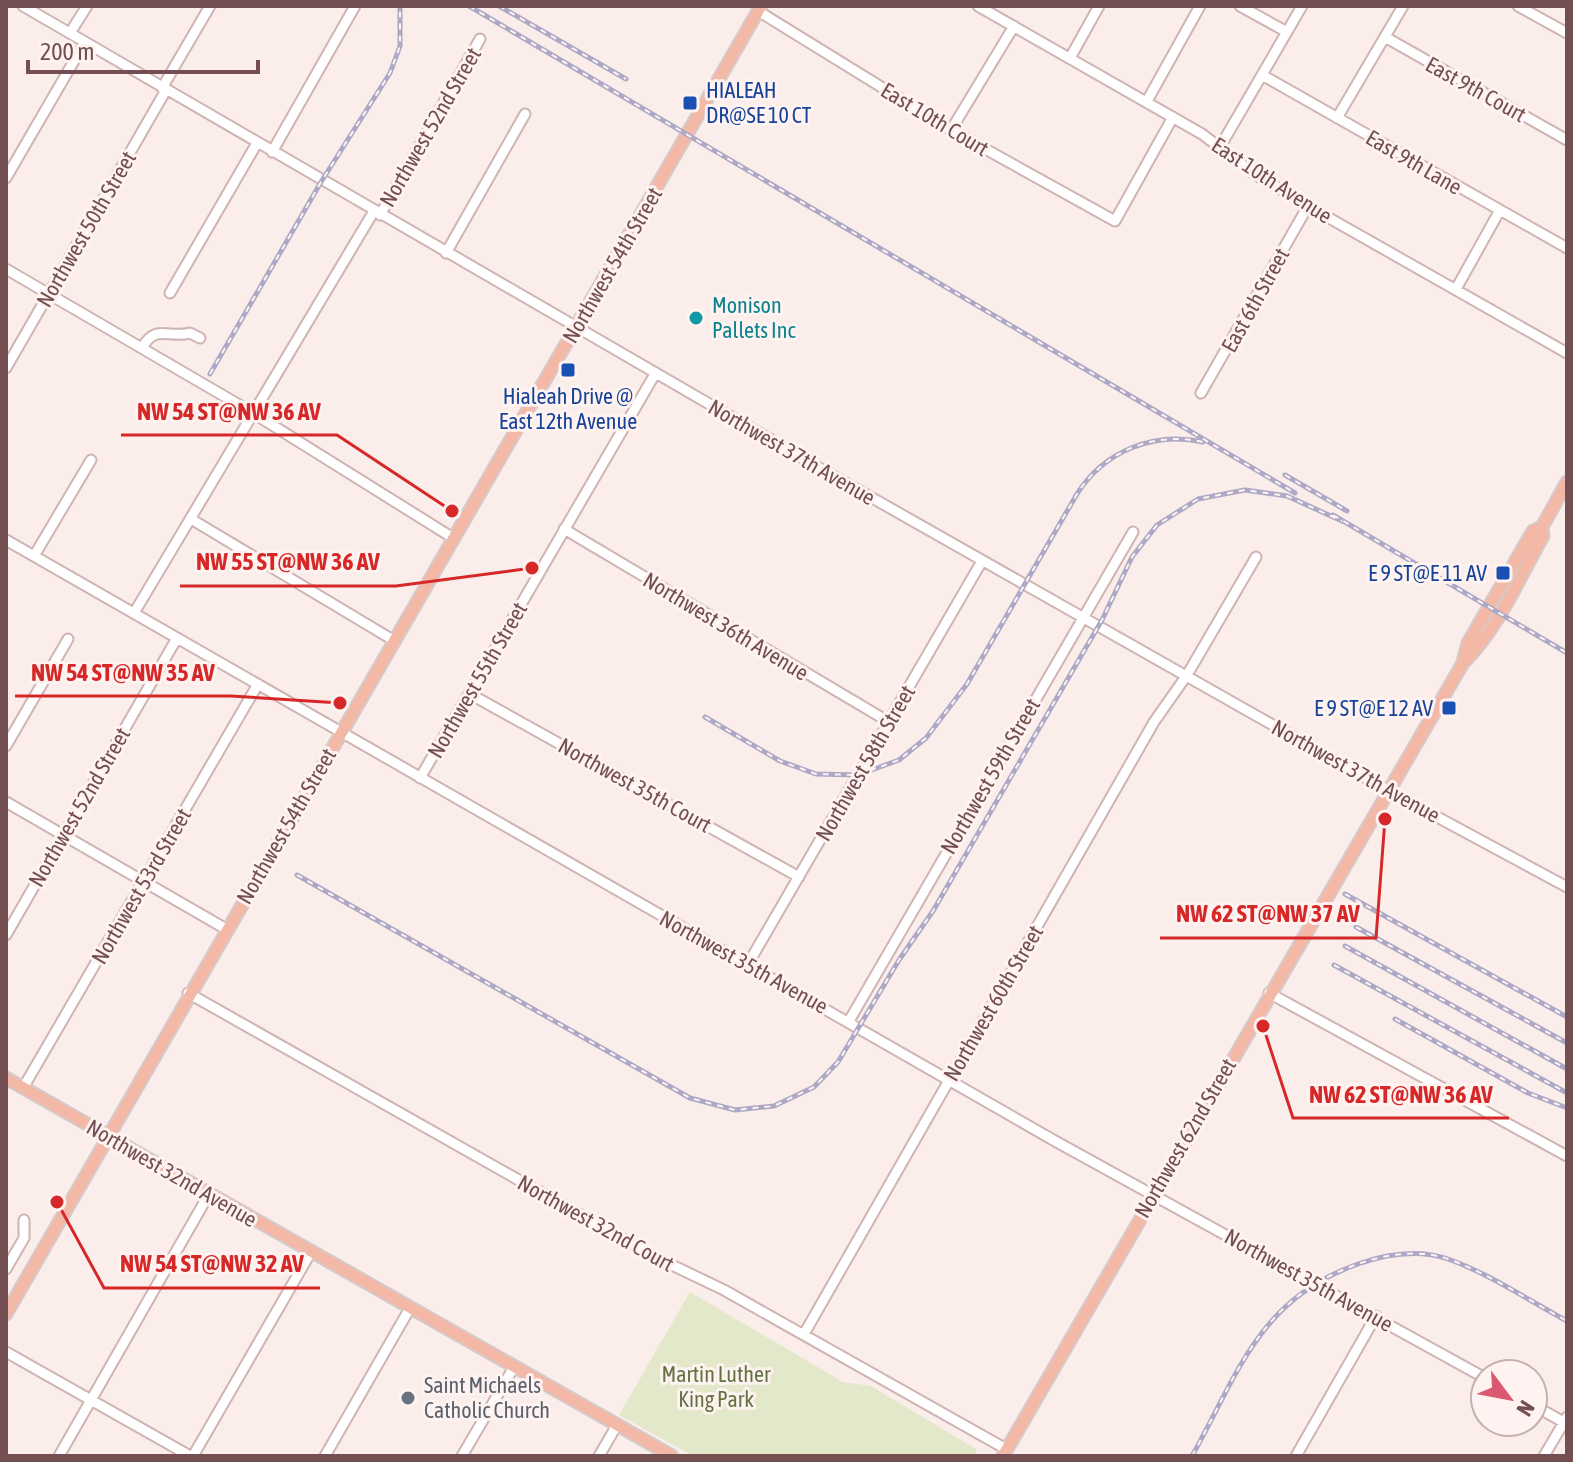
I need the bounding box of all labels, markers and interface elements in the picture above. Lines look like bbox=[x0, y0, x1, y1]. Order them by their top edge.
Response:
scale bar bbox=[28, 24, 258, 74]
text: 200 m bbox=[40, 38, 94, 65]
street label: Northwest 52nd Street bbox=[374, 43, 486, 211]
street label: East 9th Court bbox=[1421, 51, 1531, 127]
place label: HIALEAH DR@SE 10 CT bbox=[706, 77, 812, 128]
street label: East 10th Court bbox=[876, 77, 994, 161]
marker: HIALEAH DR@SE 10 CT bbox=[681, 94, 699, 112]
street label: East 9th Lane bbox=[1361, 124, 1467, 200]
street label: East 10th Avenue bbox=[1207, 131, 1337, 229]
street label: Northwest 50th Street bbox=[31, 146, 141, 312]
street label: Northwest 54th Street bbox=[557, 182, 667, 348]
street label: East 6th Street bbox=[1216, 243, 1294, 357]
place label: Monison Pallets Inc bbox=[712, 292, 796, 343]
marker: Monison Pallets Inc bbox=[687, 309, 705, 327]
marker: Hialeah Drive @ East 12th Avenue bbox=[559, 361, 577, 379]
place label: Hialeah Drive @ East 12th Avenue bbox=[499, 383, 637, 434]
callout: NW 54 ST@NW 36 AV bbox=[121, 387, 337, 435]
street label: Northwest 37th Avenue bbox=[704, 394, 880, 510]
text: NW 54 ST@NW 36 AV bbox=[137, 398, 321, 425]
callout: NW 55 ST@NW 36 AV bbox=[180, 538, 396, 586]
text: NW 55 ST@NW 36 AV bbox=[196, 548, 380, 575]
place label: E 9 ST@E 11 AV bbox=[1368, 560, 1487, 586]
marker: E 9 ST@E 11 AV bbox=[1494, 564, 1512, 582]
street label: Northwest 36th Avenue bbox=[639, 566, 813, 686]
street label: Northwest 55th Street bbox=[422, 597, 532, 763]
callout: NW 54 ST@NW 35 AV bbox=[15, 648, 231, 696]
text: NW 54 ST@NW 35 AV bbox=[31, 659, 215, 686]
street label: Northwest 58th Street bbox=[810, 680, 920, 846]
street label: Northwest 59th Street bbox=[935, 693, 1045, 859]
place label: E 9 ST@E 12 AV bbox=[1314, 695, 1433, 721]
marker: E 9 ST@E 12 AV bbox=[1440, 699, 1458, 717]
street label: Northwest 37th Avenue bbox=[1267, 714, 1445, 828]
street label: Northwest 52nd Street bbox=[23, 723, 135, 891]
street label: Northwest 35th Court bbox=[554, 732, 716, 838]
street label: Northwest 54th Street bbox=[231, 743, 341, 909]
street label: Northwest 53rd Street bbox=[86, 804, 196, 968]
callout: NW 62 ST@NW 37 AV bbox=[1160, 890, 1376, 938]
text: NW 62 ST@NW 37 AV bbox=[1176, 900, 1360, 927]
street label: Northwest 35th Avenue bbox=[655, 905, 833, 1019]
street label: Northwest 60th Street bbox=[938, 920, 1048, 1086]
street label: Northwest 62nd Street bbox=[1129, 1054, 1241, 1222]
callout: NW 62 ST@NW 36 AV bbox=[1293, 1070, 1509, 1118]
text: NW 62 ST@NW 36 AV bbox=[1309, 1081, 1493, 1108]
street label: Northwest 32nd Avenue bbox=[82, 1114, 262, 1232]
street label: Northwest 32nd Court bbox=[513, 1169, 679, 1277]
street label: Northwest 35th Avenue bbox=[1220, 1223, 1398, 1337]
callout: NW 54 ST@NW 32 AV bbox=[104, 1240, 320, 1288]
text: NW 54 ST@NW 32 AV bbox=[120, 1250, 304, 1277]
north arrow bbox=[1469, 1358, 1549, 1438]
park label: Martin Luther King Park bbox=[662, 1361, 771, 1412]
place label: Saint Michaels Catholic Church bbox=[424, 1372, 550, 1423]
marker: Saint Michaels Catholic Church bbox=[399, 1389, 417, 1407]
text: N bbox=[1511, 1396, 1540, 1421]

